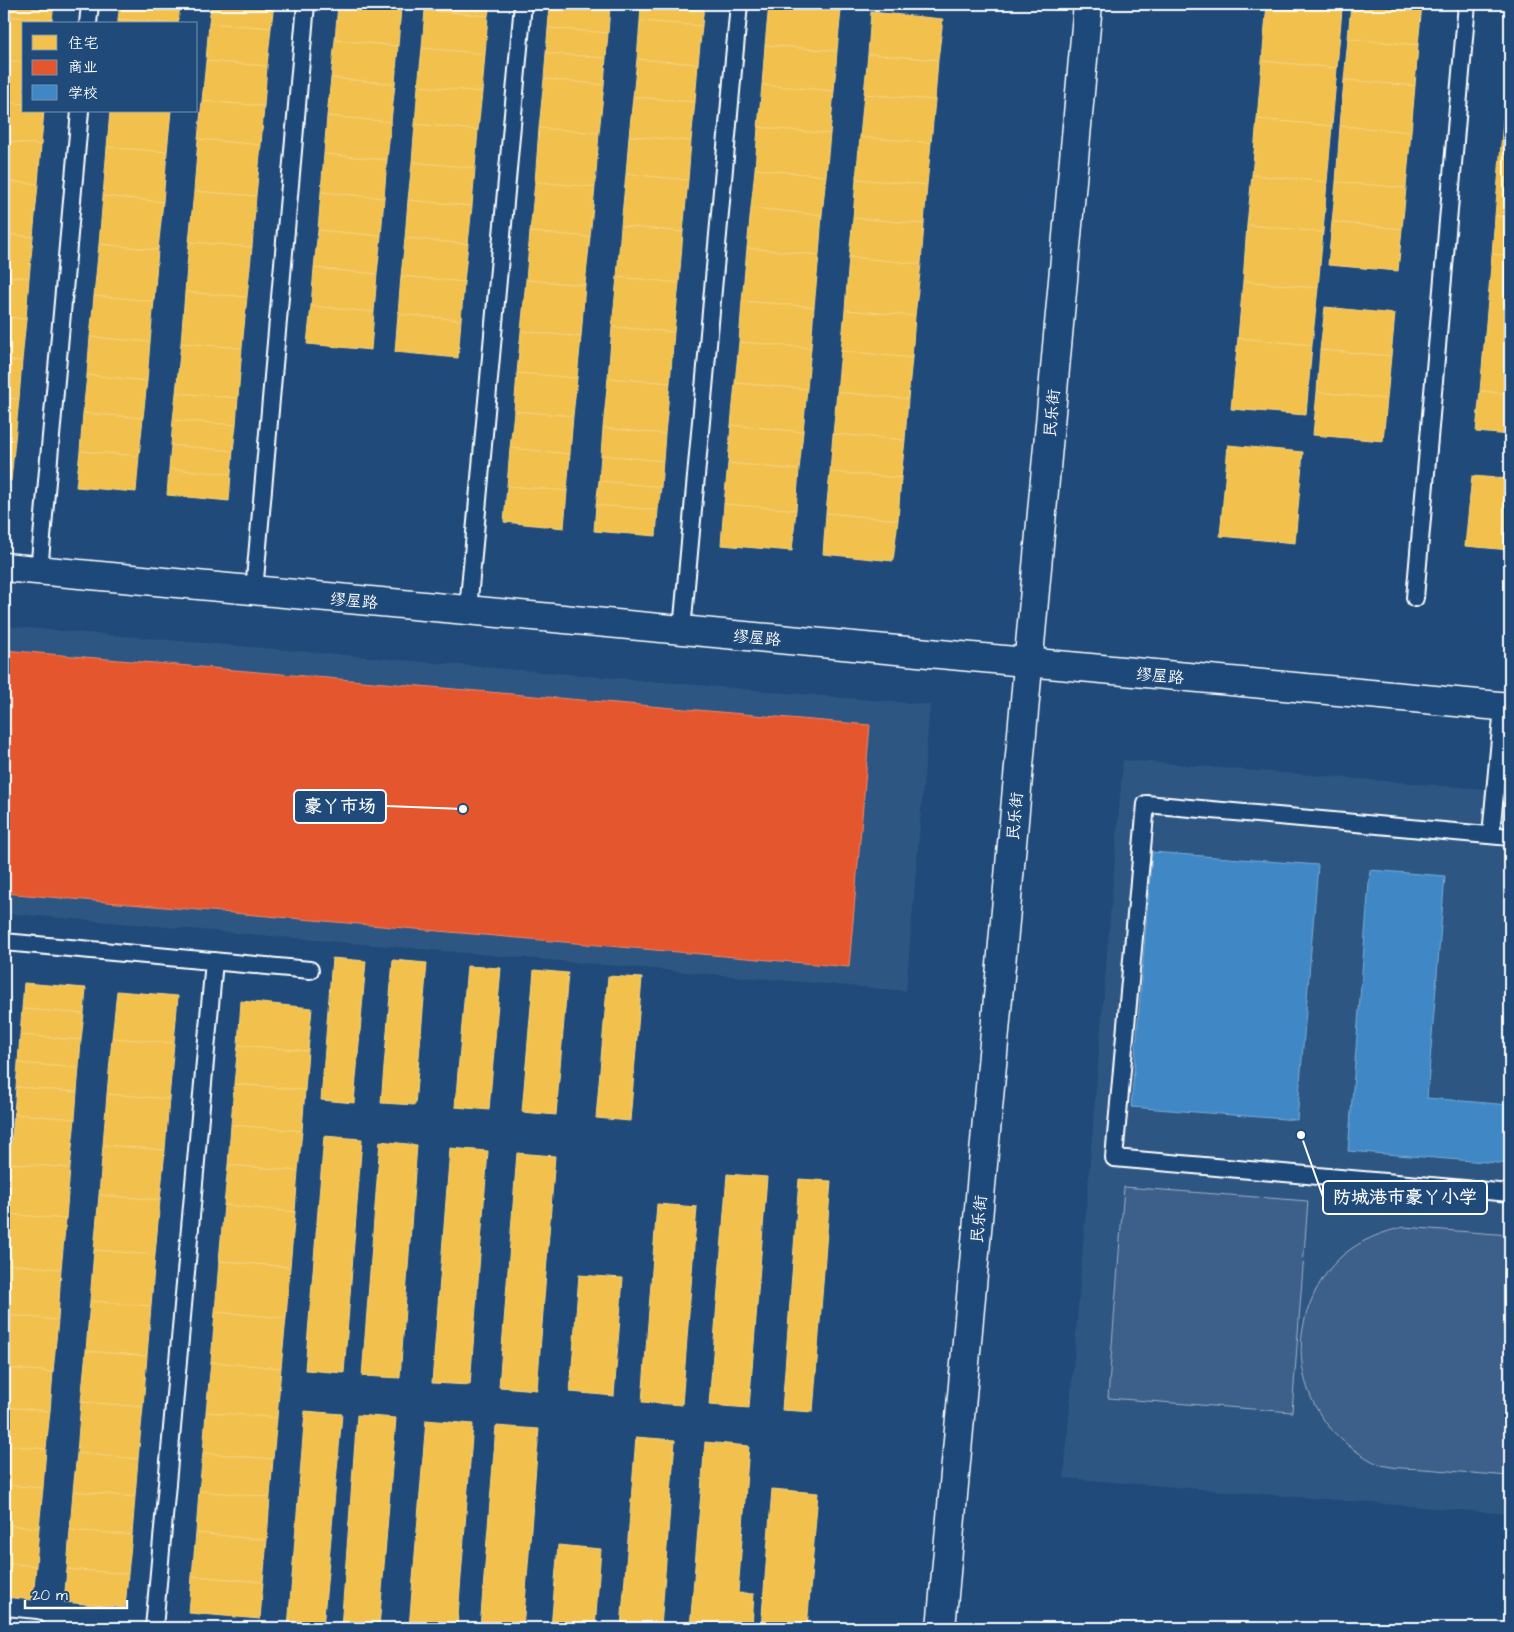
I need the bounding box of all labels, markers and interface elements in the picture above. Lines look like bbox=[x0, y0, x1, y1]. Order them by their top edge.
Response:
legend bbox=[22, 22, 198, 112]
text: 住宅 bbox=[68, 33, 98, 54]
text: 商业 bbox=[68, 57, 98, 78]
text: 学校 bbox=[68, 83, 98, 104]
street label: 民乐街 bbox=[1039, 388, 1065, 438]
street label: 缪屋路 bbox=[329, 588, 379, 614]
street label: 缪屋路 bbox=[732, 625, 782, 651]
street label: 缪屋路 bbox=[1135, 663, 1185, 689]
callout: 豪丫市场 bbox=[294, 790, 386, 823]
street label: 民乐街 bbox=[1002, 791, 1028, 841]
text: 豪丫市场 bbox=[304, 794, 376, 819]
callout: 防城港市豪丫小学 bbox=[1323, 1181, 1487, 1214]
text: 防城港市豪丫小学 bbox=[1333, 1185, 1477, 1210]
street label: 民乐街 bbox=[966, 1194, 992, 1244]
scale bar bbox=[25, 1577, 128, 1609]
text: 20 m bbox=[32, 1585, 68, 1606]

